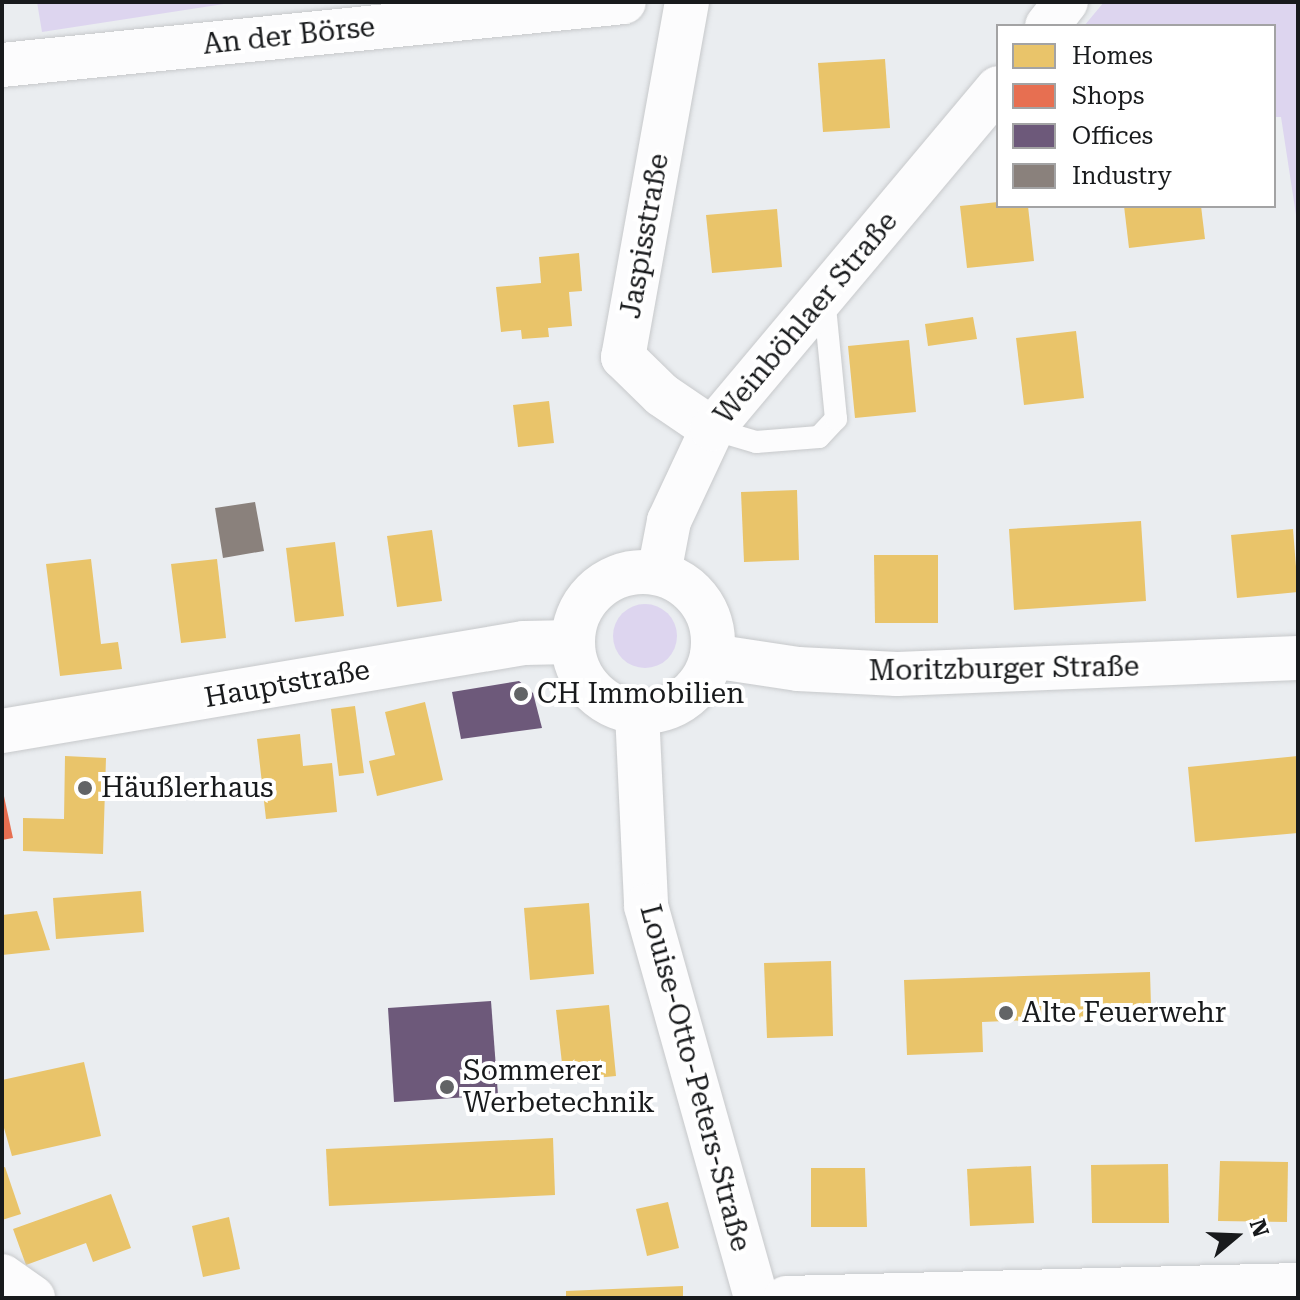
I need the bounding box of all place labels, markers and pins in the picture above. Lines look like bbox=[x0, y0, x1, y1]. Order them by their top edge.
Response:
place label: CH Immobilien bbox=[537, 677, 744, 711]
marker: CH Immobilien bbox=[512, 685, 530, 703]
place label: Häußlerhaus bbox=[101, 771, 273, 805]
marker: Häußlerhaus bbox=[76, 779, 94, 797]
place label: Alte Feuerwehr bbox=[1022, 996, 1226, 1030]
marker: Alte Feuerwehr bbox=[997, 1004, 1015, 1022]
place label: Sommerer Werbetechnik bbox=[463, 1054, 655, 1120]
marker: Sommerer Werbetechnik bbox=[438, 1078, 456, 1096]

